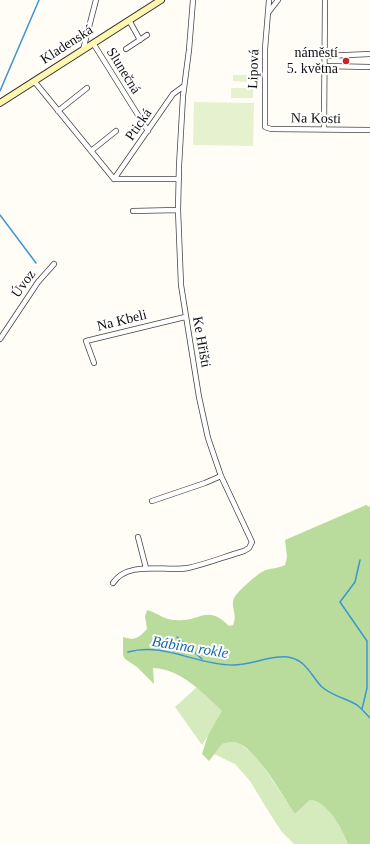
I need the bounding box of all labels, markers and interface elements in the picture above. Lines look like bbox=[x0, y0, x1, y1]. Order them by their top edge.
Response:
street label: Kladenská bbox=[38, 22, 96, 68]
street label: Slunečná bbox=[102, 45, 144, 97]
place label: náměstí 5. května bbox=[287, 45, 338, 78]
street label: Lipová bbox=[245, 49, 263, 89]
marker: náměstí 5. května bbox=[341, 56, 351, 66]
street label: Ptická bbox=[122, 106, 156, 144]
street label: Na Kosti bbox=[291, 110, 341, 128]
street label: Úvoz bbox=[8, 267, 40, 301]
street label: Na Kbeli bbox=[95, 307, 149, 335]
street label: Ke Hřišti bbox=[188, 315, 214, 369]
water label: Bábina rokle bbox=[150, 633, 230, 663]

